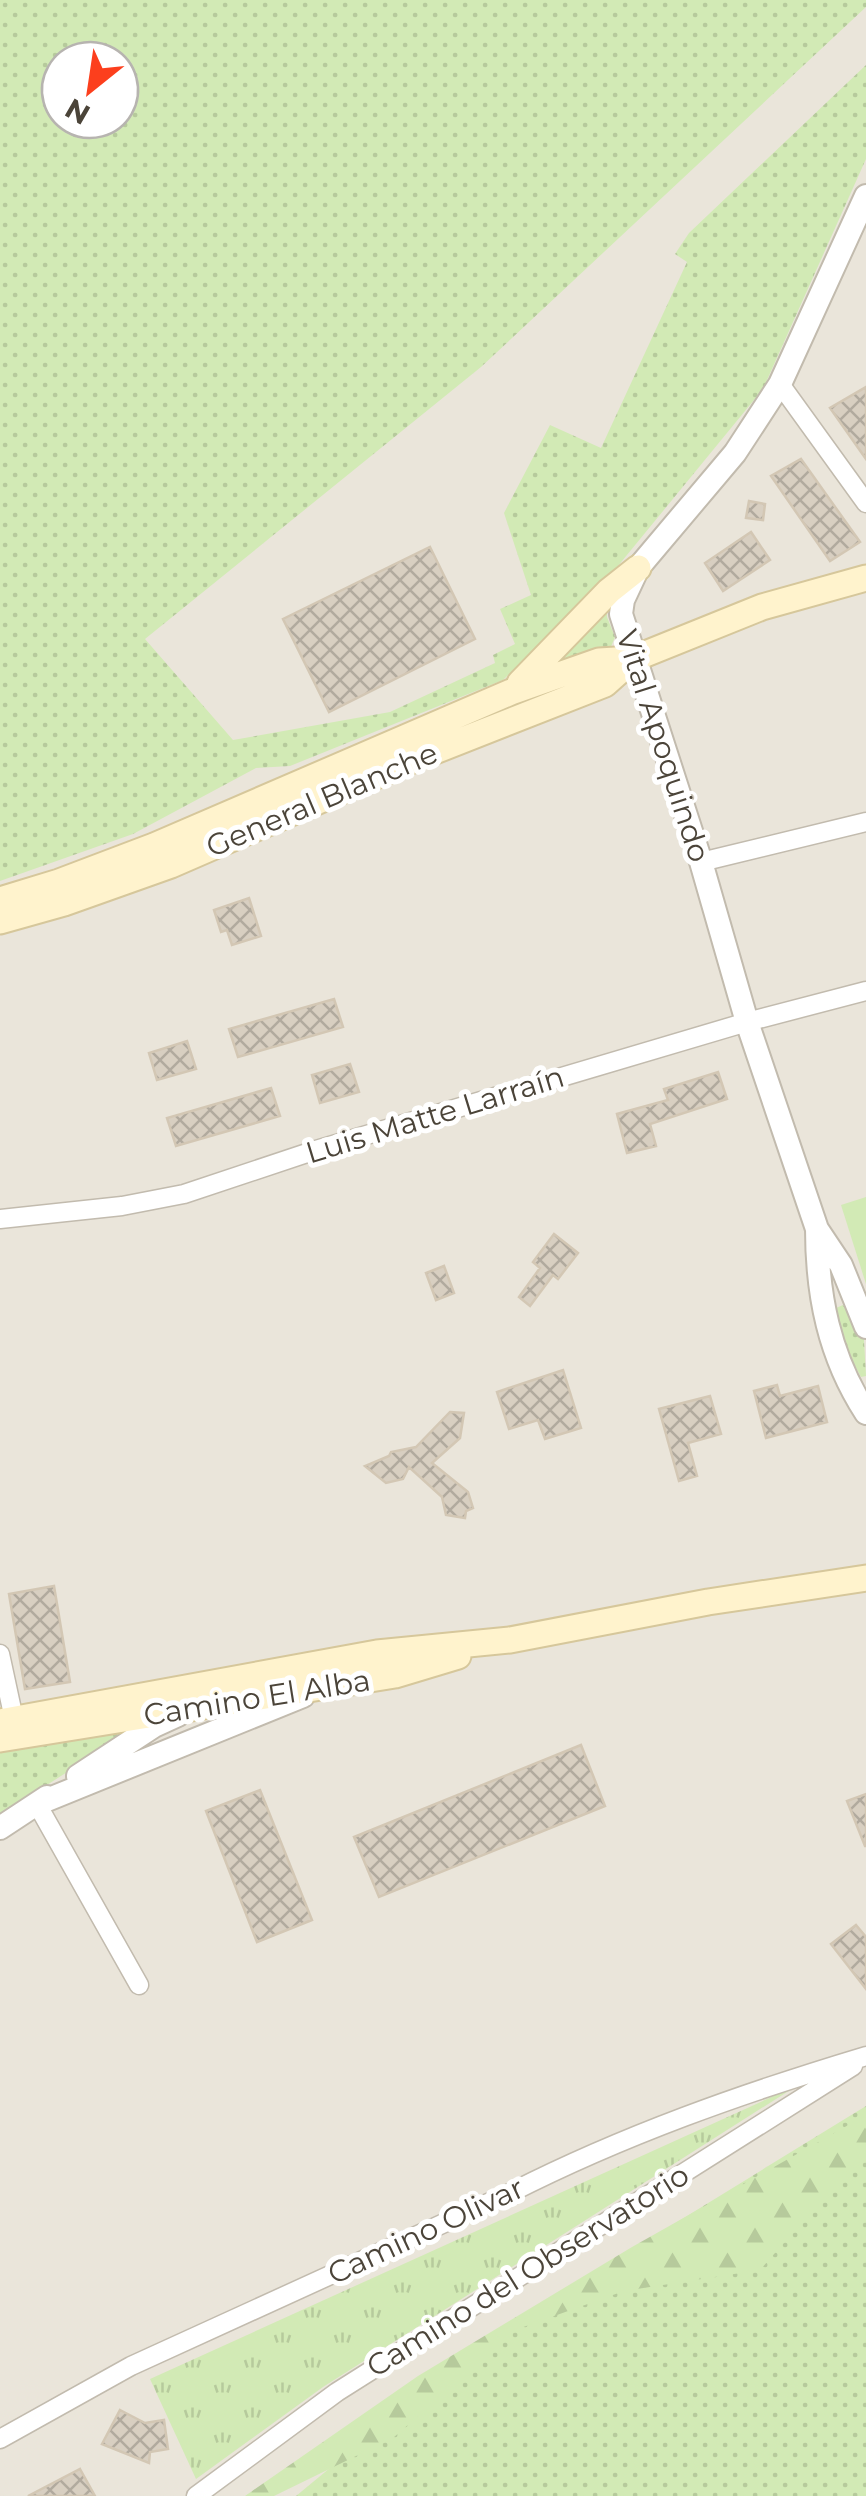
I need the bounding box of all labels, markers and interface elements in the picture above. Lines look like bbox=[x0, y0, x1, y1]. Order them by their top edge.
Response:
north arrow bbox=[40, 40, 140, 140]
text: N bbox=[59, 91, 96, 132]
street label: Vital Apoquindo bbox=[608, 625, 718, 867]
street label: General Blanche bbox=[200, 734, 443, 865]
street label: Luis Matte Larraín bbox=[301, 1058, 568, 1171]
street label: Camino El Alba bbox=[141, 1661, 373, 1734]
street label: Camino del Observatorio bbox=[360, 2156, 696, 2385]
street label: Camino Olivar bbox=[322, 2169, 530, 2292]

